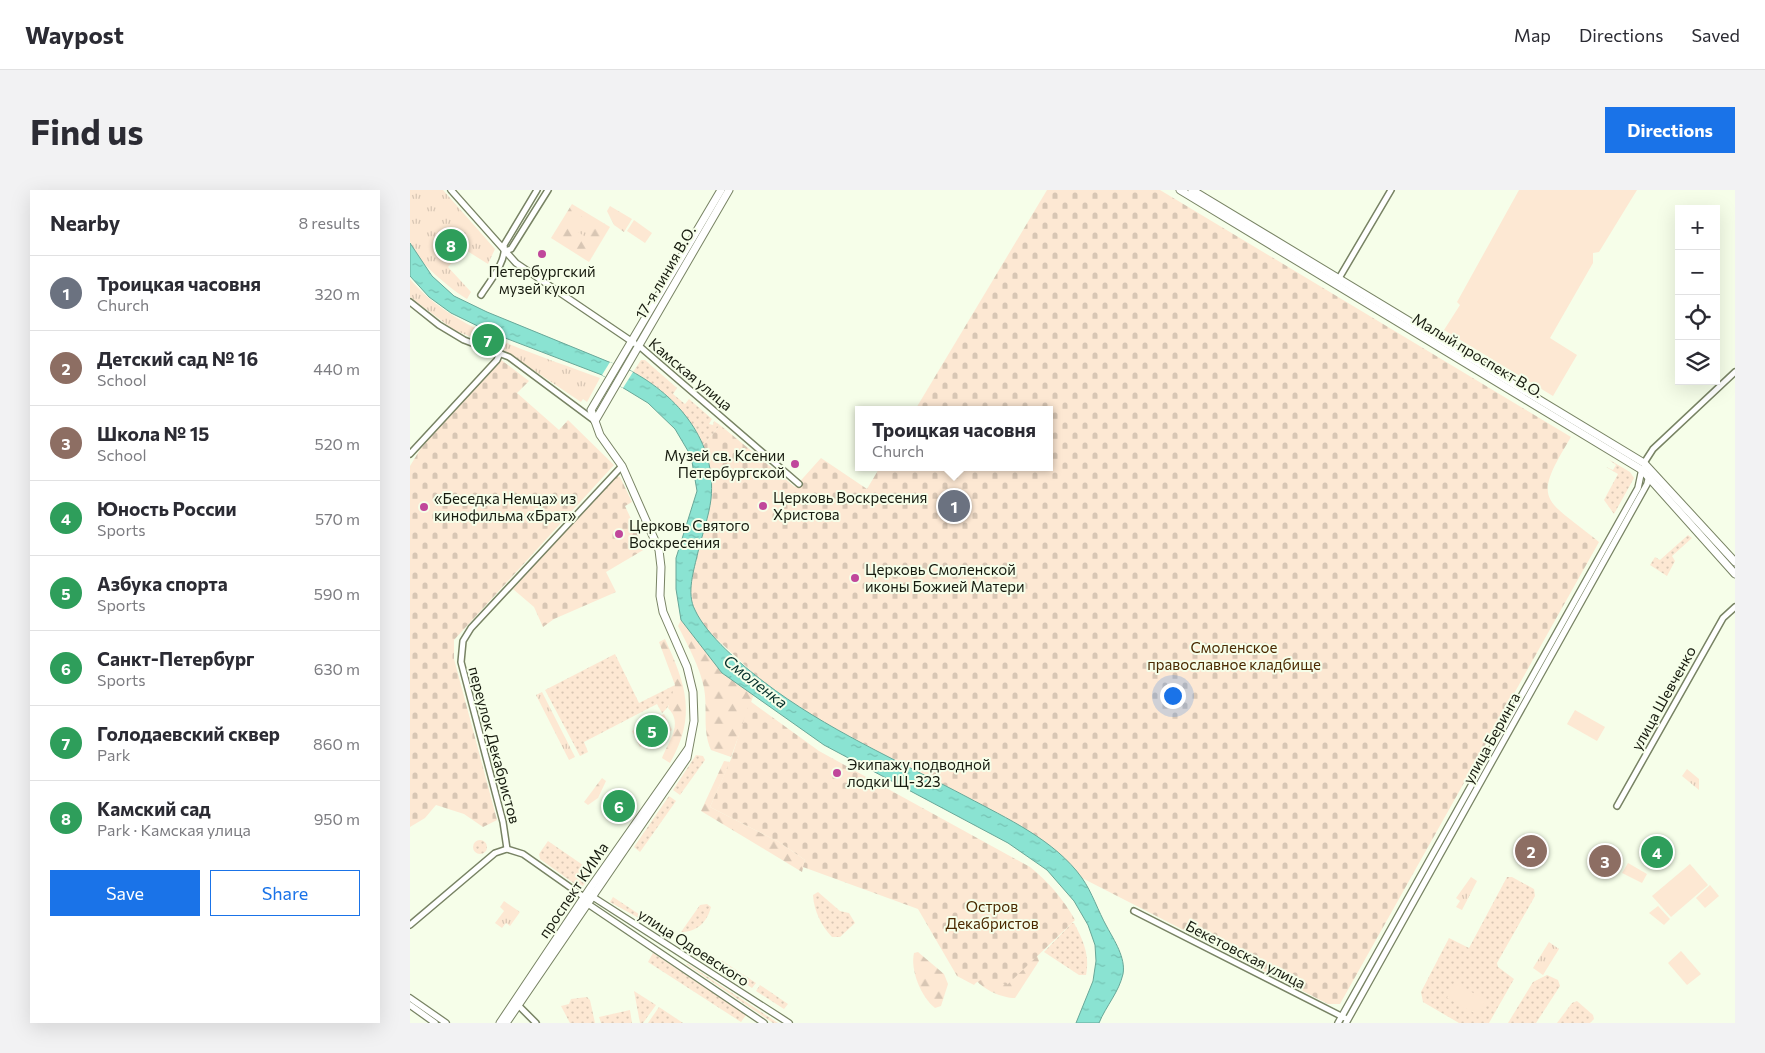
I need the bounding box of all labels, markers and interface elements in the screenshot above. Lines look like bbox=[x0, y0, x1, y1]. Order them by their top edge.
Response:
text: Waypost bbox=[25, 20, 124, 49]
text: Map bbox=[1514, 24, 1551, 46]
text: Directions bbox=[1579, 24, 1663, 46]
text: Saved bbox=[1691, 24, 1740, 46]
button: Directions bbox=[1605, 107, 1735, 153]
text: Find us bbox=[30, 109, 144, 152]
map controls bbox=[1675, 205, 1720, 385]
button: + bbox=[1675, 205, 1720, 250]
text: Nearby bbox=[50, 210, 120, 235]
text: 8 results bbox=[299, 213, 360, 232]
street label: 17-я линия В.О. bbox=[631, 222, 699, 322]
pin: 8 bbox=[435, 226, 467, 264]
marker: Петербургский музей кукол bbox=[536, 248, 548, 260]
button: − bbox=[1675, 250, 1720, 295]
place label: Петербургский музей кукол bbox=[488, 262, 596, 297]
text: Троицкая часовня bbox=[97, 272, 261, 295]
text: 1 bbox=[62, 284, 70, 303]
text: 320 m bbox=[315, 284, 360, 303]
text: Church bbox=[97, 295, 149, 314]
button: locate bbox=[1675, 295, 1720, 340]
street label: Малый проспект В.О. bbox=[1409, 309, 1547, 401]
pin: 7 bbox=[472, 321, 504, 359]
street label: Камская улица bbox=[646, 334, 736, 414]
button: layers bbox=[1675, 340, 1720, 385]
text: Детский сад № 16 bbox=[97, 347, 258, 370]
text: 2 bbox=[61, 359, 71, 378]
text: 440 m bbox=[313, 359, 360, 378]
text: School bbox=[97, 370, 147, 389]
popup bbox=[855, 406, 1053, 471]
text: Троицкая часовня bbox=[872, 418, 1036, 441]
text: Школа № 15 bbox=[97, 422, 209, 445]
text: 3 bbox=[61, 434, 71, 453]
text: 520 m bbox=[315, 434, 360, 453]
text: Church bbox=[872, 441, 924, 460]
text: School bbox=[97, 445, 147, 464]
place label: Музей св. Ксении Петербургской bbox=[664, 446, 785, 481]
marker: Музей св. Ксении Петербургской bbox=[789, 458, 801, 470]
pin: 1 bbox=[938, 487, 970, 525]
place label: Церковь Воскресения Христова bbox=[773, 488, 927, 523]
place label: «Беседка Немца» из кинофильма «Брат» bbox=[434, 489, 577, 524]
text: Юность России bbox=[97, 497, 237, 520]
marker: Церковь Воскресения Христова bbox=[757, 500, 769, 512]
marker: «Беседка Немца» из кинофильма «Брат» bbox=[418, 501, 430, 513]
text: 4 bbox=[61, 509, 71, 528]
text: 570 m bbox=[315, 509, 360, 528]
place label: Церковь Святого Воскресения bbox=[629, 516, 750, 551]
text: Sports bbox=[97, 520, 146, 539]
marker: Церковь Святого Воскресения bbox=[613, 528, 625, 540]
place label: Церковь Смоленской иконы Божией Матери bbox=[865, 560, 1025, 595]
text: Азбука спорта bbox=[97, 572, 228, 595]
marker: Церковь Смоленской иконы Божией Матери bbox=[849, 572, 861, 584]
text: 5 bbox=[61, 584, 71, 603]
text: 590 m bbox=[314, 584, 360, 603]
text: Sports bbox=[97, 595, 146, 614]
park label: Смоленское православное кладбище bbox=[1147, 638, 1321, 673]
street label: улица Шевченко bbox=[1627, 643, 1699, 753]
text: Санкт-Петербург bbox=[97, 647, 255, 670]
water label: Смоленка bbox=[720, 650, 792, 712]
text: 6 bbox=[61, 659, 71, 678]
text: 630 m bbox=[314, 659, 360, 678]
street label: переулок Декабристов bbox=[465, 664, 525, 826]
text: Sports bbox=[97, 670, 146, 689]
your location bbox=[1160, 683, 1186, 709]
street label: улица Беринга bbox=[1459, 689, 1523, 787]
pin: 5 bbox=[636, 712, 668, 750]
text: Голодаевский сквер bbox=[97, 722, 280, 745]
text: 7 bbox=[62, 734, 70, 753]
text: 860 m bbox=[313, 734, 360, 753]
text: Park bbox=[97, 745, 130, 764]
place label: Экипажу подводной лодки Щ-323 bbox=[847, 755, 991, 790]
marker: Экипажу подводной лодки Щ-323 bbox=[831, 767, 843, 779]
pin: 6 bbox=[603, 787, 635, 825]
text: Камский сад bbox=[97, 797, 211, 820]
text: 8 bbox=[61, 809, 71, 828]
text: 950 m bbox=[314, 809, 360, 828]
text: Park · Камская улица bbox=[97, 820, 251, 839]
pin: 2 bbox=[1515, 832, 1547, 870]
pin: 4 bbox=[1641, 833, 1673, 871]
street label: проспект КИМа bbox=[534, 839, 612, 941]
pin: 3 bbox=[1589, 842, 1621, 880]
button: Save bbox=[50, 870, 200, 916]
button: Share bbox=[210, 870, 360, 916]
park label: Остров Декабристов bbox=[945, 897, 1039, 932]
street label: улица Одоевского bbox=[635, 904, 753, 990]
street label: Бекетовская улица bbox=[1183, 916, 1309, 992]

